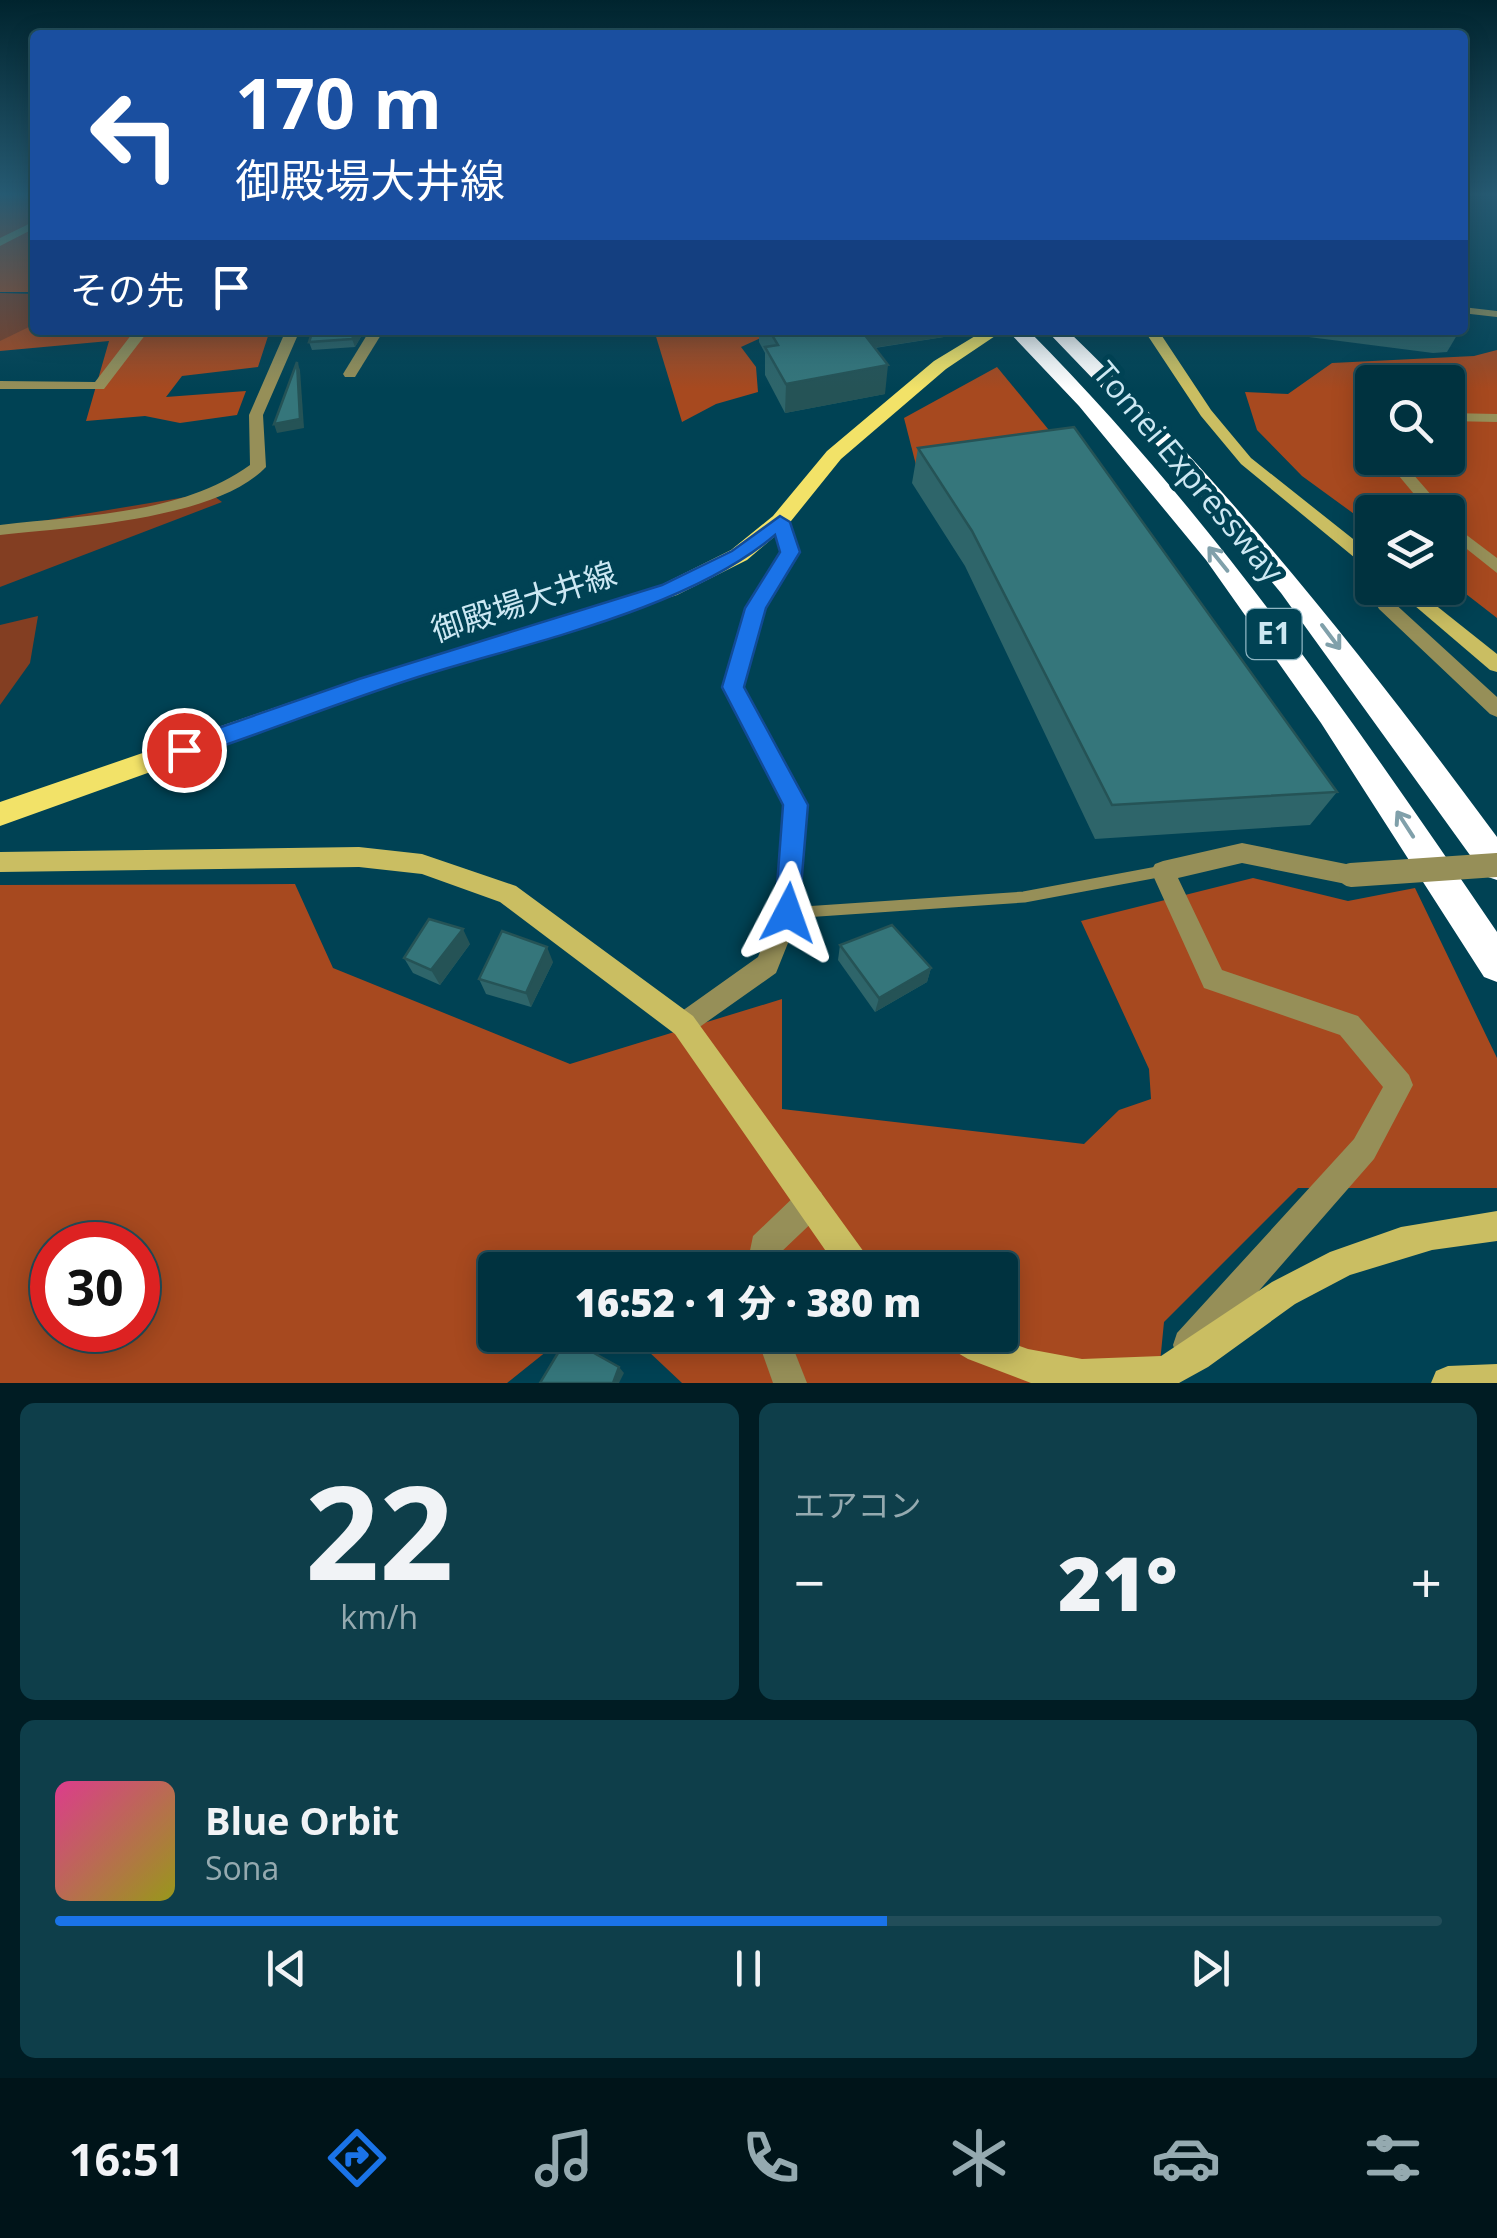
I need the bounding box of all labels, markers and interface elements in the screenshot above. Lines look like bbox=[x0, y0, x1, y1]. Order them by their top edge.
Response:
text: 170 m bbox=[235, 54, 442, 150]
icon: left bbox=[70, 70, 200, 200]
text: 御殿場大井線 bbox=[235, 149, 505, 210]
icon: arrive bbox=[204, 260, 259, 315]
text: その先 bbox=[70, 263, 184, 315]
street label: Tomei Expressway bbox=[1084, 352, 1295, 591]
map controls bbox=[1355, 365, 1465, 605]
button: search bbox=[1355, 365, 1465, 475]
button: layers bbox=[1355, 495, 1465, 605]
one-way arrow bbox=[1207, 546, 1229, 572]
street label: 御殿場大井線 bbox=[426, 550, 621, 651]
road number: E1 bbox=[1246, 609, 1302, 659]
one-way arrow bbox=[1321, 623, 1342, 650]
pin bbox=[142, 708, 227, 793]
icon: arrive bbox=[157, 723, 212, 778]
one-way arrow bbox=[1395, 811, 1416, 839]
position arrow bbox=[736, 861, 840, 965]
speed limit sign: 30 bbox=[30, 1222, 160, 1352]
text: 16:52 · 1 分 · 380 m bbox=[575, 1276, 921, 1328]
text: 22 bbox=[305, 1441, 454, 1618]
text: エアコン bbox=[794, 1483, 922, 1526]
text: 21° bbox=[1058, 1531, 1178, 1633]
text: − bbox=[794, 1544, 825, 1619]
text: + bbox=[1411, 1544, 1442, 1619]
text: km/h bbox=[340, 1595, 418, 1638]
text: Blue Orbit bbox=[205, 1794, 399, 1846]
text: Sona bbox=[205, 1846, 279, 1889]
icon: previous bbox=[259, 1941, 314, 1996]
icon: pause bbox=[721, 1941, 776, 1996]
icon: next bbox=[1183, 1941, 1238, 1996]
icon: directions bbox=[322, 2123, 392, 2193]
icon: music bbox=[529, 2123, 599, 2193]
icon: phone bbox=[736, 2123, 806, 2193]
icon: climate bbox=[944, 2123, 1014, 2193]
icon: car bbox=[1151, 2123, 1221, 2193]
icon: filters bbox=[1358, 2123, 1428, 2193]
text: 16:51 bbox=[69, 2128, 184, 2189]

